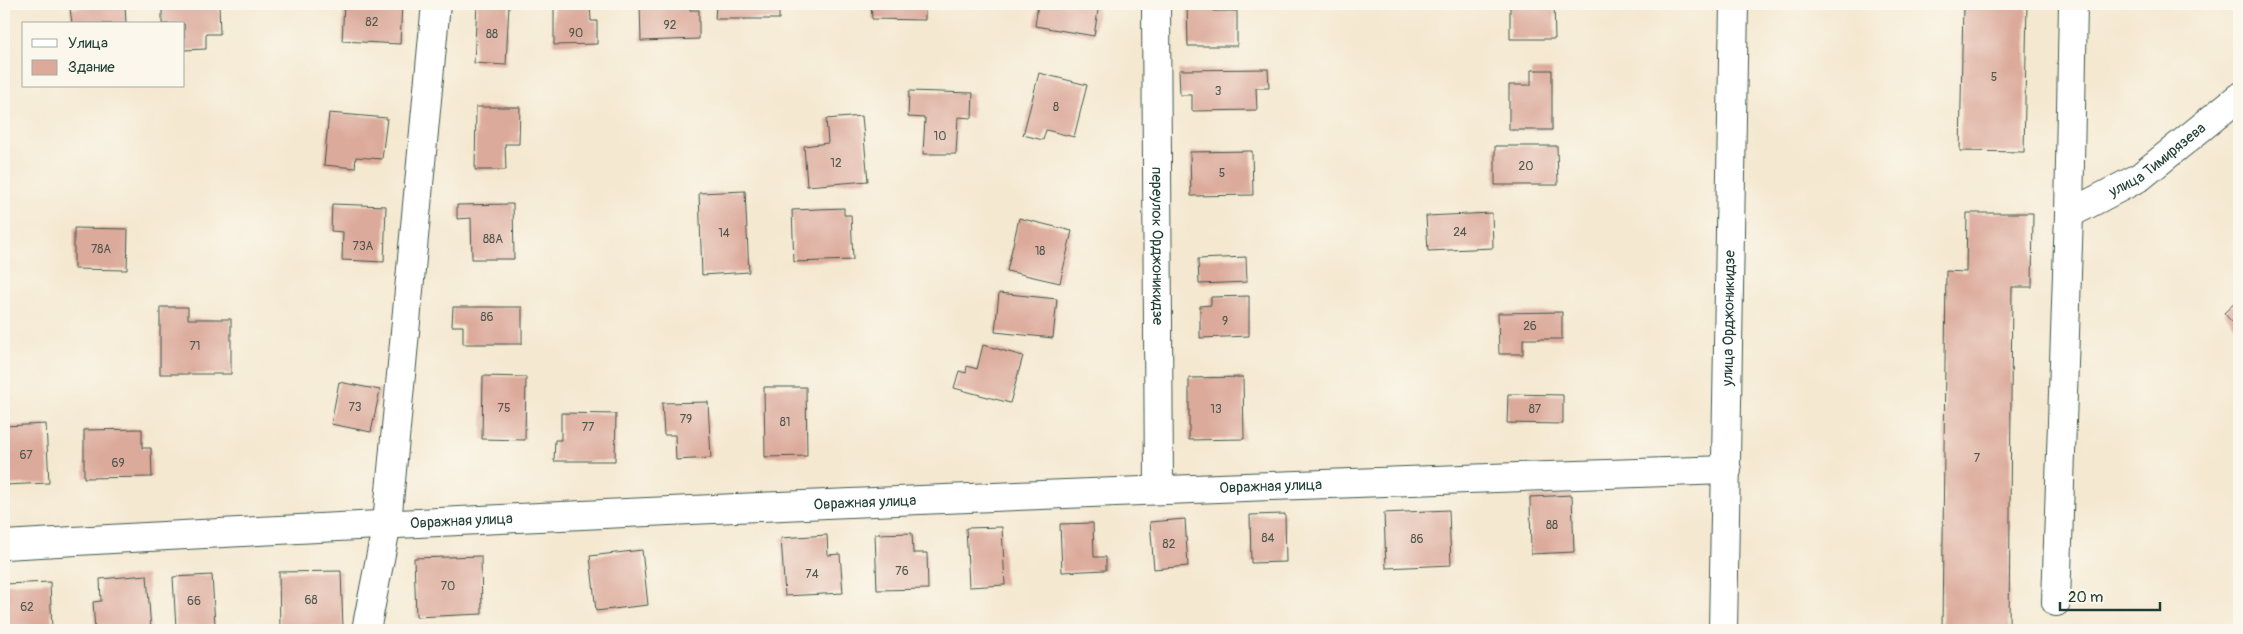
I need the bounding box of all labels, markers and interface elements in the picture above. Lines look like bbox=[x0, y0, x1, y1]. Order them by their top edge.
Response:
house number: 82 bbox=[366, 15, 379, 30]
house number: 92 bbox=[664, 18, 677, 33]
legend bbox=[22, 22, 185, 88]
house number: 90 bbox=[569, 26, 583, 41]
house number: 88 bbox=[486, 27, 498, 42]
text: Улица bbox=[68, 34, 108, 53]
text: Здание bbox=[68, 58, 115, 77]
house number: 5 bbox=[1991, 70, 1997, 85]
house number: 3 bbox=[1215, 84, 1222, 99]
house number: 8 bbox=[1053, 100, 1059, 115]
street label: улица Тимирязева bbox=[2105, 119, 2210, 202]
house number: 10 bbox=[934, 129, 946, 144]
house number: 12 bbox=[830, 156, 842, 171]
house number: 20 bbox=[1519, 159, 1533, 174]
house number: 5 bbox=[1219, 166, 1225, 181]
street label: переулок Орджоникидзе bbox=[1147, 167, 1167, 326]
house number: 24 bbox=[1453, 225, 1467, 240]
house number: 14 bbox=[718, 226, 730, 241]
house number: 88А bbox=[483, 232, 503, 247]
house number: 73А bbox=[353, 239, 374, 254]
house number: 78А bbox=[91, 242, 111, 257]
house number: 18 bbox=[1035, 244, 1045, 259]
street label: улица Орджоникидзе bbox=[1718, 249, 1740, 387]
house number: 86 bbox=[480, 310, 494, 325]
house number: 9 bbox=[1222, 314, 1228, 329]
house number: 26 bbox=[1523, 319, 1537, 334]
house number: 71 bbox=[189, 339, 201, 354]
house number: 73 bbox=[348, 400, 362, 415]
house number: 75 bbox=[498, 401, 510, 416]
house number: 13 bbox=[1210, 402, 1222, 417]
house number: 87 bbox=[1529, 402, 1542, 417]
house number: 79 bbox=[680, 412, 692, 427]
house number: 81 bbox=[780, 415, 790, 430]
house number: 77 bbox=[582, 420, 595, 435]
house number: 67 bbox=[19, 448, 33, 463]
house number: 7 bbox=[1974, 451, 1981, 466]
house number: 69 bbox=[111, 456, 125, 471]
street label: Овражная улица bbox=[1219, 475, 1322, 498]
street label: Овражная улица bbox=[813, 491, 917, 514]
street label: Овражная улица bbox=[410, 509, 513, 533]
house number: 88 bbox=[1546, 518, 1558, 533]
house number: 84 bbox=[1261, 531, 1275, 546]
house number: 86 bbox=[1410, 532, 1424, 547]
house number: 82 bbox=[1163, 537, 1176, 552]
house number: 76 bbox=[895, 564, 909, 579]
house number: 74 bbox=[805, 567, 819, 582]
house number: 70 bbox=[441, 579, 455, 594]
scale bar bbox=[2060, 579, 2160, 611]
text: 20 m bbox=[2068, 588, 2103, 607]
house number: 68 bbox=[304, 593, 318, 608]
house number: 66 bbox=[187, 594, 201, 609]
house number: 62 bbox=[20, 600, 34, 615]

